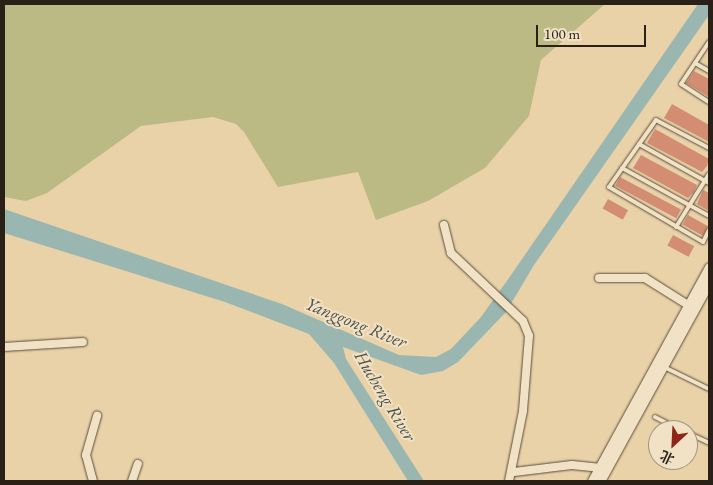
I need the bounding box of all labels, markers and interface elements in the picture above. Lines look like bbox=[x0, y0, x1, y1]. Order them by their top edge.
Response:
scale bar bbox=[538, 15, 648, 47]
text: 100 m bbox=[544, 24, 580, 43]
water label: Yanggong River bbox=[302, 293, 410, 353]
water label: Hucheng River bbox=[350, 347, 420, 445]
north arrow bbox=[648, 420, 698, 470]
text: 北 bbox=[657, 447, 677, 469]

